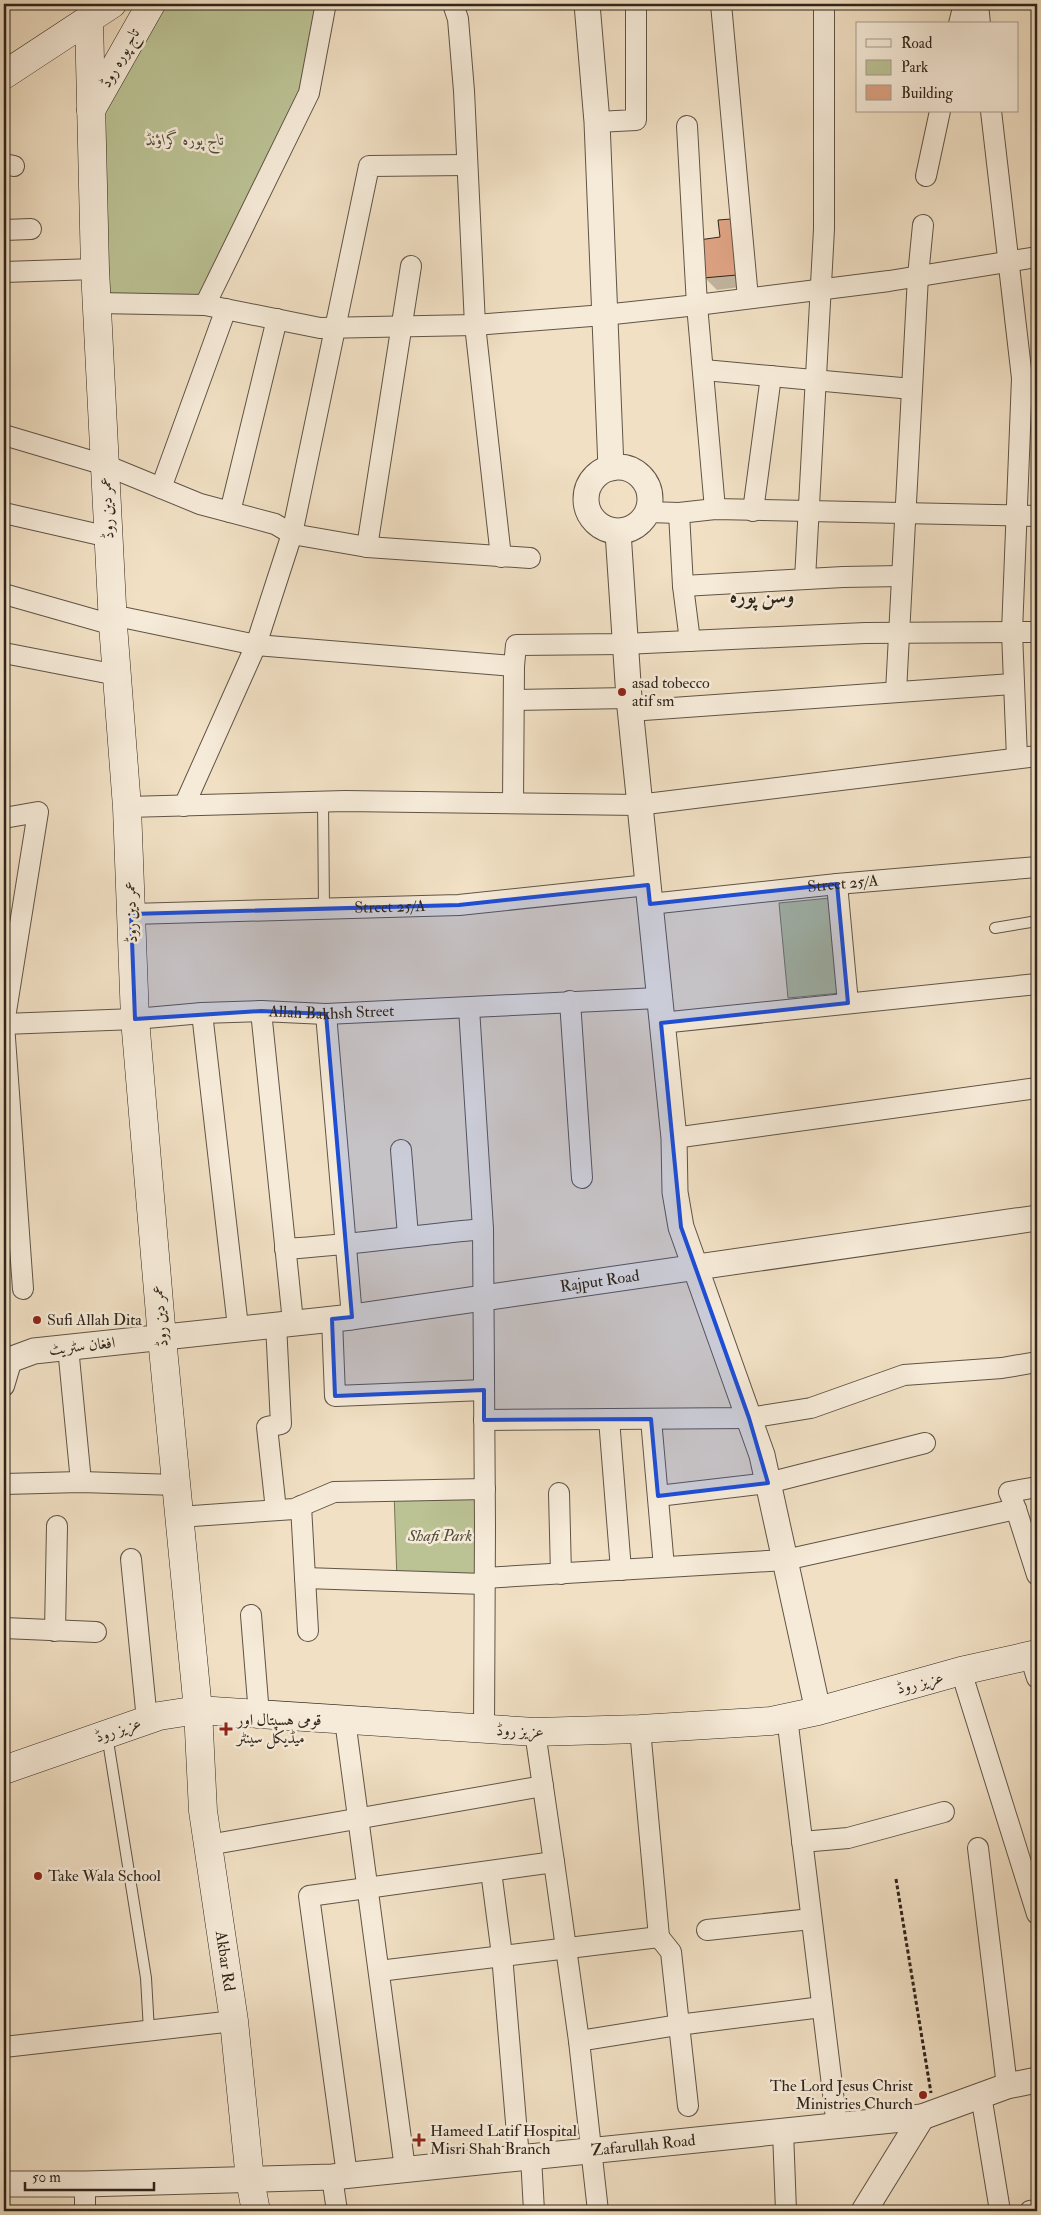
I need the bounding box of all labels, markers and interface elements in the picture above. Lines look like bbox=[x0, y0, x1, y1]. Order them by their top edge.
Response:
legend bbox=[856, 22, 1018, 112]
street label: تاج پورہ روڈ bbox=[96, 24, 148, 93]
text: Road bbox=[901, 34, 933, 53]
text: Park bbox=[901, 58, 928, 77]
text: Building bbox=[901, 84, 953, 103]
park label: تاج پورہ گراؤنڈ bbox=[146, 129, 224, 154]
street label: عمر دین روڈ bbox=[95, 477, 119, 539]
district label: وسن پورہ bbox=[729, 583, 795, 611]
place label: asad tobecco atif sm bbox=[632, 673, 710, 711]
marker: asad tobecco atif sm bbox=[616, 686, 628, 698]
street label: Street 25/A bbox=[806, 871, 879, 897]
street label: عمر دین روڈ bbox=[120, 881, 142, 943]
street label: Street 25/A bbox=[354, 896, 426, 918]
street label: Allah Bakhsh Street bbox=[267, 1001, 395, 1024]
street label: Rajput Road bbox=[559, 1266, 641, 1297]
street label: عمر دین روڈ bbox=[147, 1284, 173, 1348]
place label: Sufi Allah Dita bbox=[47, 1310, 142, 1330]
marker: Sufi Allah Dita bbox=[31, 1314, 43, 1326]
street label: افغان سٹریٹ bbox=[48, 1333, 116, 1359]
park label: Shafi Park bbox=[407, 1526, 472, 1546]
street label: عزیز روڈ bbox=[894, 1667, 946, 1700]
place label: قومی ہسپتال اور میڈیکل سینٹر bbox=[235, 1710, 321, 1749]
street label: عزیز روڈ bbox=[92, 1713, 144, 1748]
street label: عزیز روڈ bbox=[496, 1720, 544, 1743]
marker: قومی ہسپتال اور میڈیکل سینٹر bbox=[219, 1722, 233, 1736]
place label: Take Wala School bbox=[48, 1866, 161, 1886]
marker: Take Wala School bbox=[32, 1870, 44, 1882]
street label: Akbar Rd bbox=[211, 1929, 240, 1993]
place label: The Lord Jesus Christ Ministries Church bbox=[770, 2076, 914, 2114]
marker: The Lord Jesus Christ Ministries Church bbox=[917, 2089, 929, 2101]
place label: Hameed Latif Hospital Misri Shah Branch bbox=[430, 2121, 577, 2159]
street label: Zafarullah Road bbox=[590, 2130, 696, 2161]
marker: Hameed Latif Hospital Misri Shah Branch bbox=[412, 2133, 426, 2147]
scale bar bbox=[25, 2160, 154, 2192]
text: 50 m bbox=[32, 2168, 61, 2187]

